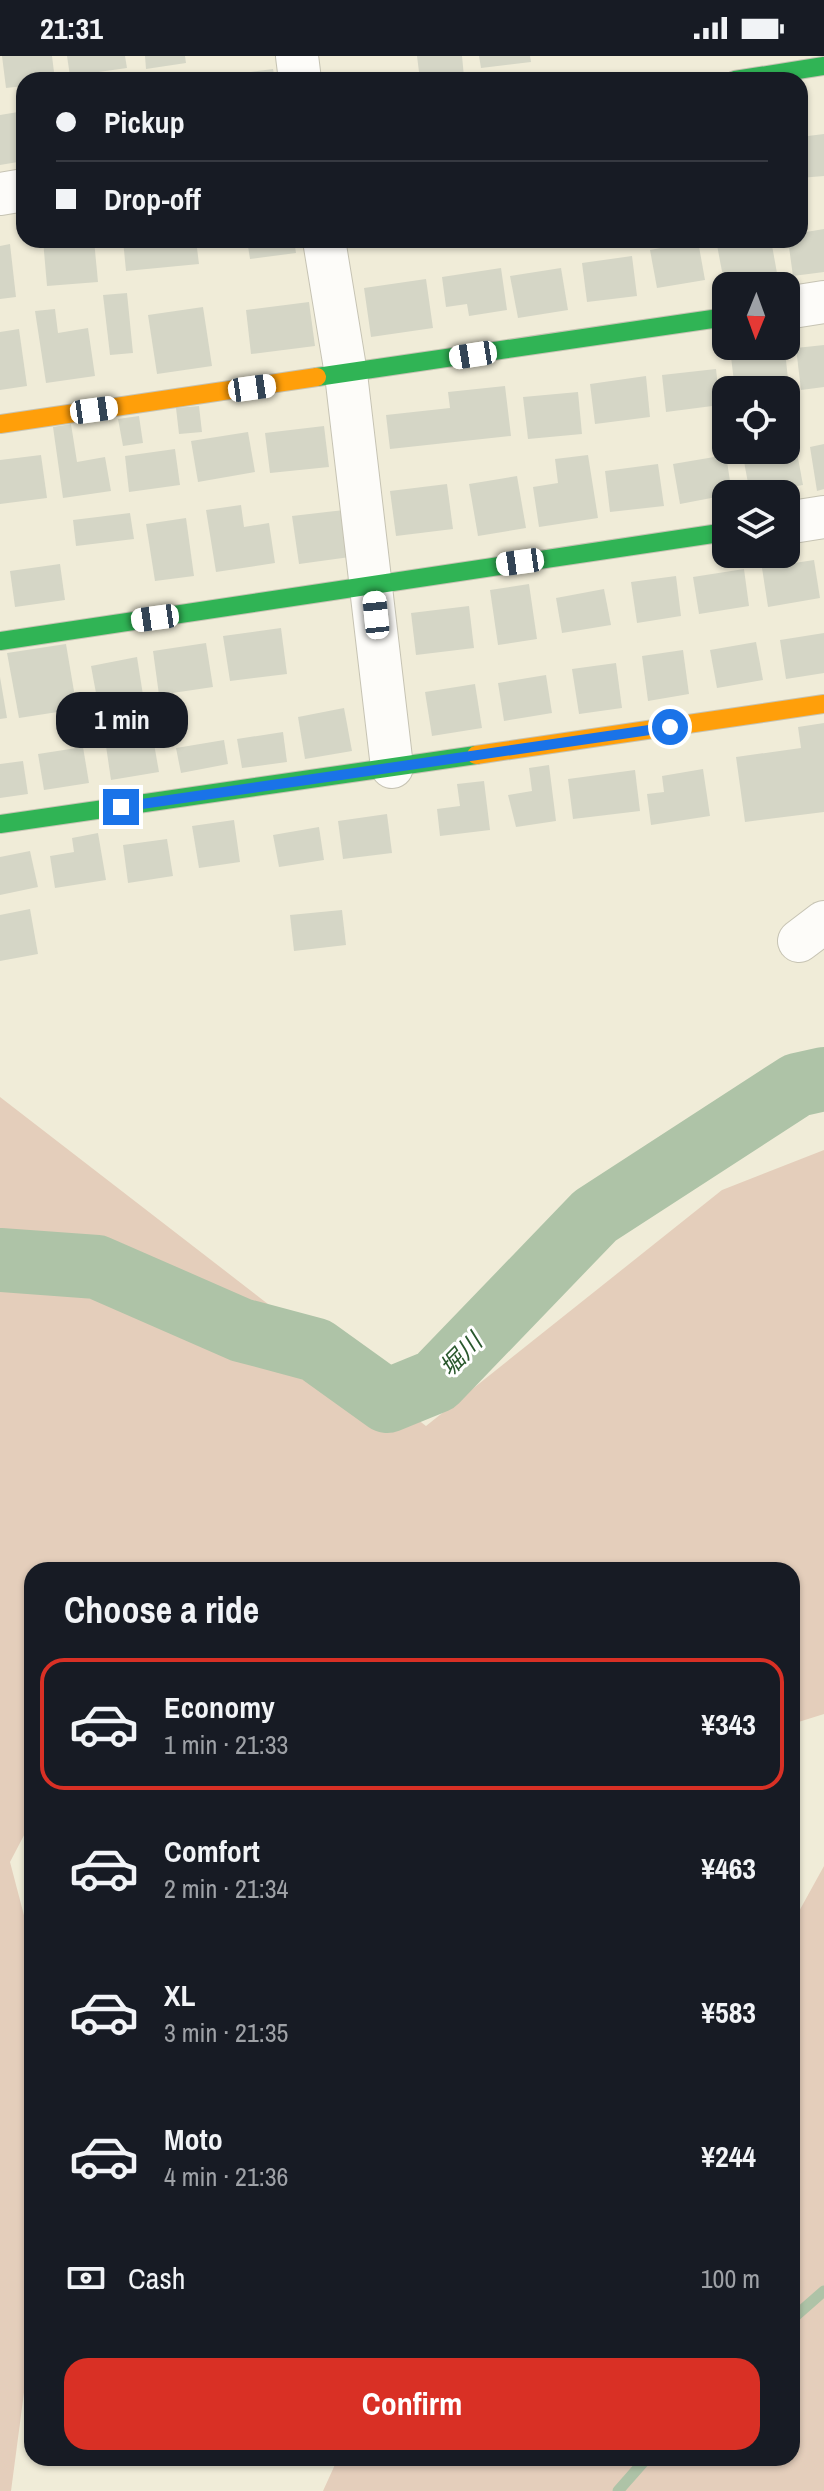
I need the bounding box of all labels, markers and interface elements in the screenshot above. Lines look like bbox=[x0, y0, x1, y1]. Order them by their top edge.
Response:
text: 21:31 bbox=[40, 8, 103, 48]
text: Pickup bbox=[104, 102, 185, 142]
text: Drop-off bbox=[104, 179, 201, 219]
north arrow bbox=[712, 272, 800, 360]
map controls bbox=[712, 272, 800, 568]
car bbox=[447, 339, 499, 371]
car bbox=[227, 373, 277, 403]
button: locate bbox=[712, 376, 800, 464]
car bbox=[69, 395, 119, 425]
button: layers bbox=[712, 480, 800, 568]
car bbox=[495, 547, 545, 577]
car bbox=[362, 590, 390, 640]
car bbox=[130, 603, 180, 633]
callout: 1 min bbox=[55, 691, 187, 747]
text: 1 min bbox=[94, 702, 150, 737]
route start bbox=[652, 709, 688, 745]
route end bbox=[103, 789, 139, 825]
water label: 堀川 bbox=[432, 1324, 491, 1383]
text: Choose a ride bbox=[64, 1586, 259, 1634]
text: Economy bbox=[164, 1687, 275, 1727]
icon: car bbox=[68, 1688, 140, 1760]
text: ¥343 bbox=[701, 1704, 756, 1744]
text: 1 min · 21:33 bbox=[164, 1727, 288, 1762]
text: Comfort bbox=[164, 1831, 260, 1871]
icon: car bbox=[68, 1832, 140, 1904]
text: ¥463 bbox=[701, 1848, 756, 1888]
text: 2 min · 21:34 bbox=[164, 1871, 288, 1906]
text: XL bbox=[164, 1975, 195, 2015]
icon: car bbox=[68, 1976, 140, 2048]
text: ¥583 bbox=[701, 1992, 756, 2032]
text: 3 min · 21:35 bbox=[164, 2015, 288, 2050]
text: Moto bbox=[164, 2119, 223, 2159]
icon: car bbox=[68, 2120, 140, 2192]
text: ¥244 bbox=[701, 2136, 756, 2176]
text: 4 min · 21:36 bbox=[164, 2159, 288, 2194]
icon: cash bbox=[64, 2256, 108, 2300]
text: Cash bbox=[128, 2258, 185, 2298]
text: 100 m bbox=[701, 2261, 760, 2296]
button: Confirm bbox=[64, 2358, 760, 2450]

